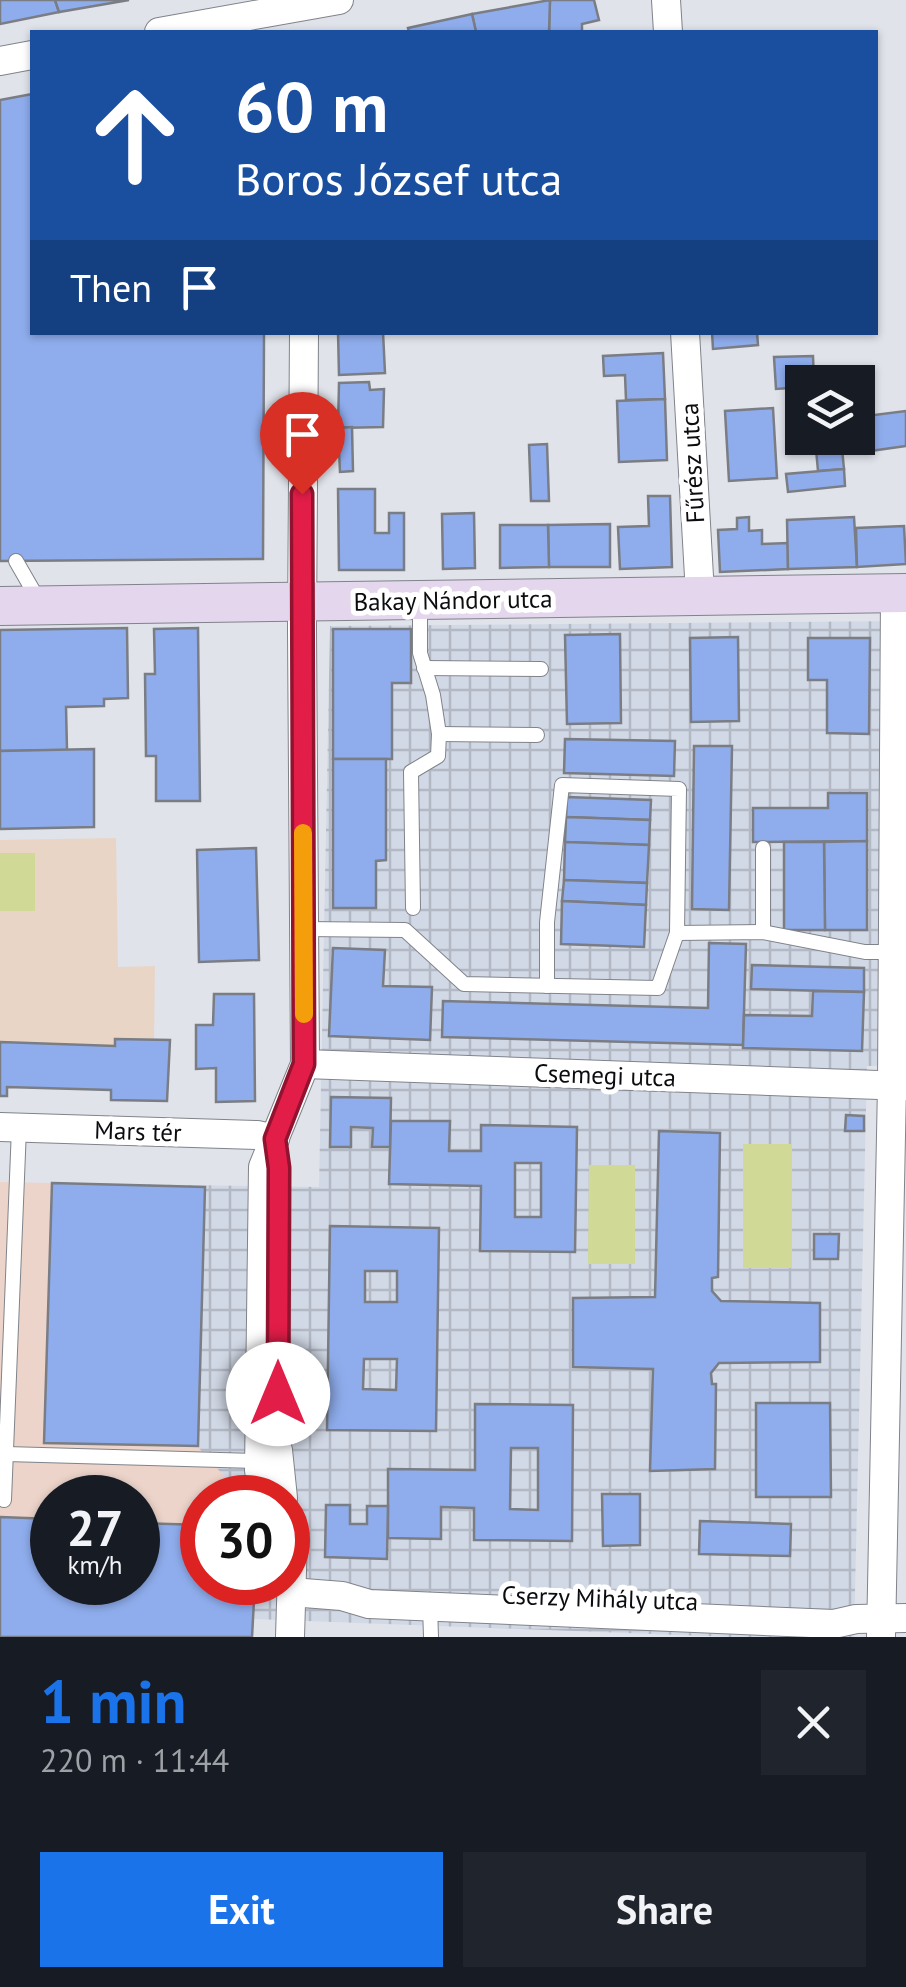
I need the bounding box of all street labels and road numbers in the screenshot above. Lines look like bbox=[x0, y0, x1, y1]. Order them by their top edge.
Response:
street label: Fűrész utca bbox=[673, 402, 711, 524]
street label: Bakay Nándor utca bbox=[353, 582, 553, 618]
street label: Csemegi utca bbox=[534, 1057, 676, 1093]
street label: Mars tér bbox=[94, 1113, 183, 1149]
street label: Cserzy Mihály utca bbox=[501, 1579, 699, 1617]

